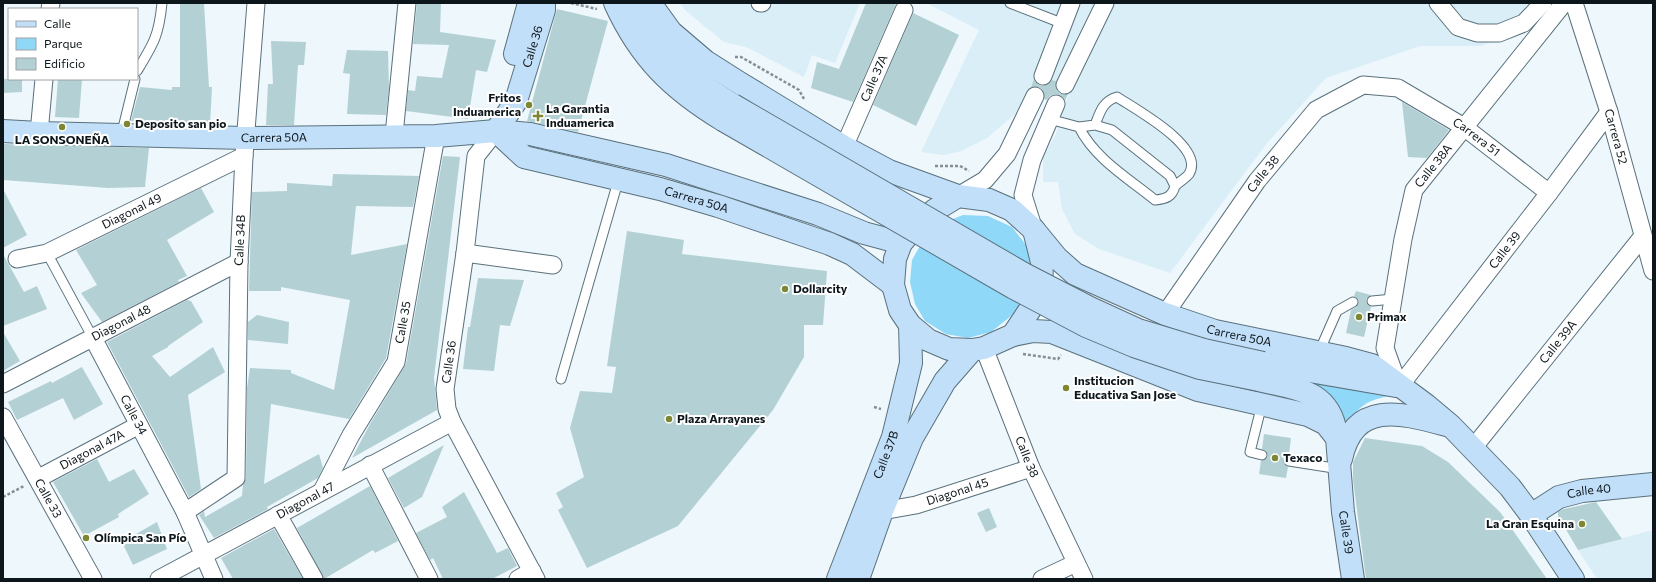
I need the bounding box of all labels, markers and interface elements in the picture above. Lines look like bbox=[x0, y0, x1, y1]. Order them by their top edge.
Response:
legend bbox=[8, 8, 138, 80]
text: Calle bbox=[44, 16, 71, 30]
street label: Calle 36 bbox=[519, 23, 545, 69]
text: Parque bbox=[44, 36, 82, 50]
street label: Calle 37A bbox=[857, 52, 890, 103]
text: Edificio bbox=[44, 56, 85, 70]
place label: Fritos Induamerica bbox=[453, 90, 521, 118]
marker: Fritos Induamerica bbox=[524, 100, 534, 110]
place label: La Garantia Induamerica bbox=[546, 101, 614, 129]
street label: Carrera 52 bbox=[1602, 107, 1631, 166]
marker: La Garantia Induamerica bbox=[533, 111, 543, 121]
street label: Carrera 51 bbox=[1451, 114, 1503, 159]
place label: Deposito san pio bbox=[135, 116, 226, 130]
marker: Deposito san pio bbox=[122, 119, 132, 129]
marker: LA SONSONEÑA bbox=[57, 122, 67, 132]
street label: Carrera 50A bbox=[241, 129, 307, 144]
place label: LA SONSONEÑA bbox=[15, 132, 110, 146]
street label: Calle 38A bbox=[1411, 141, 1454, 190]
street label: Calle 38 bbox=[1243, 152, 1281, 195]
street label: Carrera 50A bbox=[663, 183, 731, 215]
street label: Diagonal 49 bbox=[99, 190, 163, 231]
street label: Calle 34B bbox=[231, 214, 247, 266]
street label: Calle 39 bbox=[1485, 228, 1523, 271]
place label: Dollarcity bbox=[793, 281, 848, 295]
marker: Dollarcity bbox=[780, 284, 790, 294]
street label: Calle 35 bbox=[391, 300, 413, 345]
street label: Diagonal 48 bbox=[89, 301, 153, 343]
place label: Primax bbox=[1367, 309, 1407, 323]
marker: Primax bbox=[1354, 312, 1364, 322]
street label: Calle 39A bbox=[1536, 317, 1579, 366]
street label: Carrera 50A bbox=[1205, 321, 1273, 348]
street label: Calle 36 bbox=[438, 339, 458, 384]
place label: Institucion Educativa San Jose bbox=[1074, 373, 1176, 402]
marker: Institucion Educativa San Jose bbox=[1061, 383, 1071, 393]
street label: Calle 34 bbox=[118, 392, 151, 437]
place label: Plaza Arrayanes bbox=[677, 411, 766, 425]
marker: Plaza Arrayanes bbox=[664, 414, 674, 424]
street label: Diagonal 47A bbox=[57, 426, 126, 472]
street label: Calle 37B bbox=[870, 429, 900, 481]
street label: Calle 38 bbox=[1013, 434, 1042, 479]
place label: Texaco bbox=[1283, 450, 1322, 464]
marker: Texaco bbox=[1270, 453, 1280, 463]
street label: Diagonal 45 bbox=[924, 474, 990, 507]
street label: Calle 33 bbox=[32, 476, 66, 520]
street label: Diagonal 47 bbox=[273, 479, 336, 521]
street label: Calle 40 bbox=[1565, 480, 1612, 501]
street label: Calle 39 bbox=[1337, 510, 1357, 555]
place label: La Gran Esquina bbox=[1486, 516, 1574, 530]
marker: La Gran Esquina bbox=[1577, 519, 1587, 529]
place label: Olímpica San Pío bbox=[94, 530, 187, 544]
marker: Olímpica San Pío bbox=[81, 533, 91, 543]

